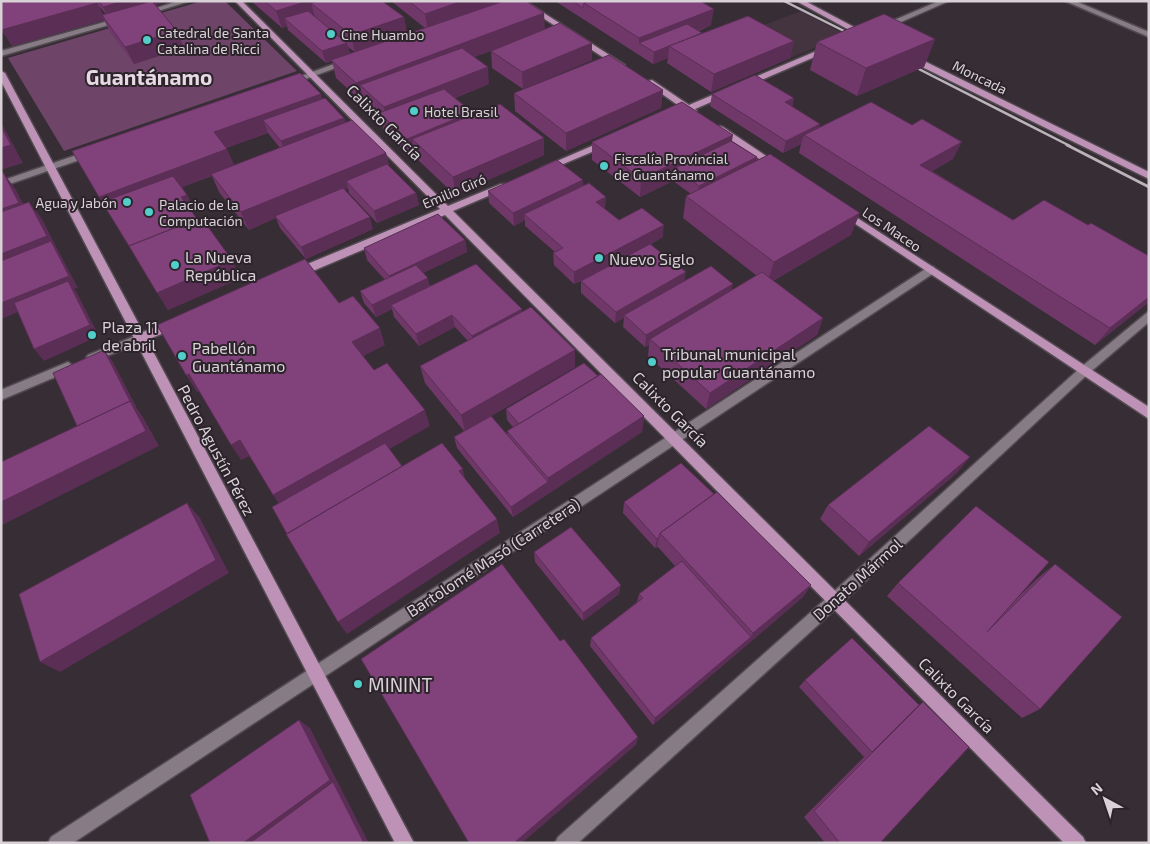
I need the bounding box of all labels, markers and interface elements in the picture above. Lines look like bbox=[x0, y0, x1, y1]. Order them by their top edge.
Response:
place label: Catedral de Santa Catalina de Ricci bbox=[157, 24, 269, 57]
place label: Cine Huambo bbox=[341, 26, 424, 43]
marker: Cine Huambo bbox=[325, 28, 337, 40]
marker: Catedral de Santa Catalina de Ricci bbox=[141, 34, 153, 46]
street label: Moncada bbox=[950, 57, 1010, 97]
district label: Guantánamo bbox=[86, 64, 212, 89]
street label: Calixto García bbox=[343, 80, 427, 164]
place label: Hotel Brasil bbox=[424, 103, 499, 120]
marker: Hotel Brasil bbox=[408, 105, 420, 117]
place label: Fiscalía Provincial de Guantánamo bbox=[614, 150, 729, 183]
marker: Fiscalía Provincial de Guantánamo bbox=[598, 160, 610, 172]
street label: Emilio Giró bbox=[419, 170, 489, 212]
place label: Agua y Jabón bbox=[36, 194, 117, 211]
marker: Agua y Jabón bbox=[121, 196, 133, 208]
place label: Palacio de la Computación bbox=[159, 196, 243, 229]
street label: Los Maceo bbox=[859, 203, 925, 255]
marker: Palacio de la Computación bbox=[143, 206, 155, 218]
place label: La Nueva República bbox=[185, 247, 256, 284]
place label: Nuevo Siglo bbox=[609, 249, 695, 268]
marker: Nuevo Siglo bbox=[593, 252, 605, 264]
marker: La Nueva República bbox=[169, 259, 181, 271]
place label: Plaza 11 de abril bbox=[102, 317, 158, 354]
marker: Plaza 11 de abril bbox=[86, 329, 98, 341]
place label: Pabellón Guantánamo bbox=[192, 338, 285, 375]
place label: Tribunal municipal popular Guantánamo bbox=[662, 344, 815, 381]
marker: Pabellón Guantánamo bbox=[176, 350, 188, 362]
marker: Tribunal municipal popular Guantánamo bbox=[646, 356, 658, 368]
street label: Calixto García bbox=[629, 367, 713, 451]
street label: Pedro Agustín Pérez bbox=[174, 381, 260, 519]
street label: Bartolomé Masó (Carretera) bbox=[403, 494, 583, 620]
street label: Donato Mármol bbox=[808, 534, 906, 624]
street label: Calixto García bbox=[915, 653, 999, 737]
place label: MININT bbox=[368, 673, 432, 696]
marker: MININT bbox=[352, 678, 364, 690]
north arrow bbox=[1080, 774, 1130, 824]
text: N bbox=[1087, 779, 1106, 798]

